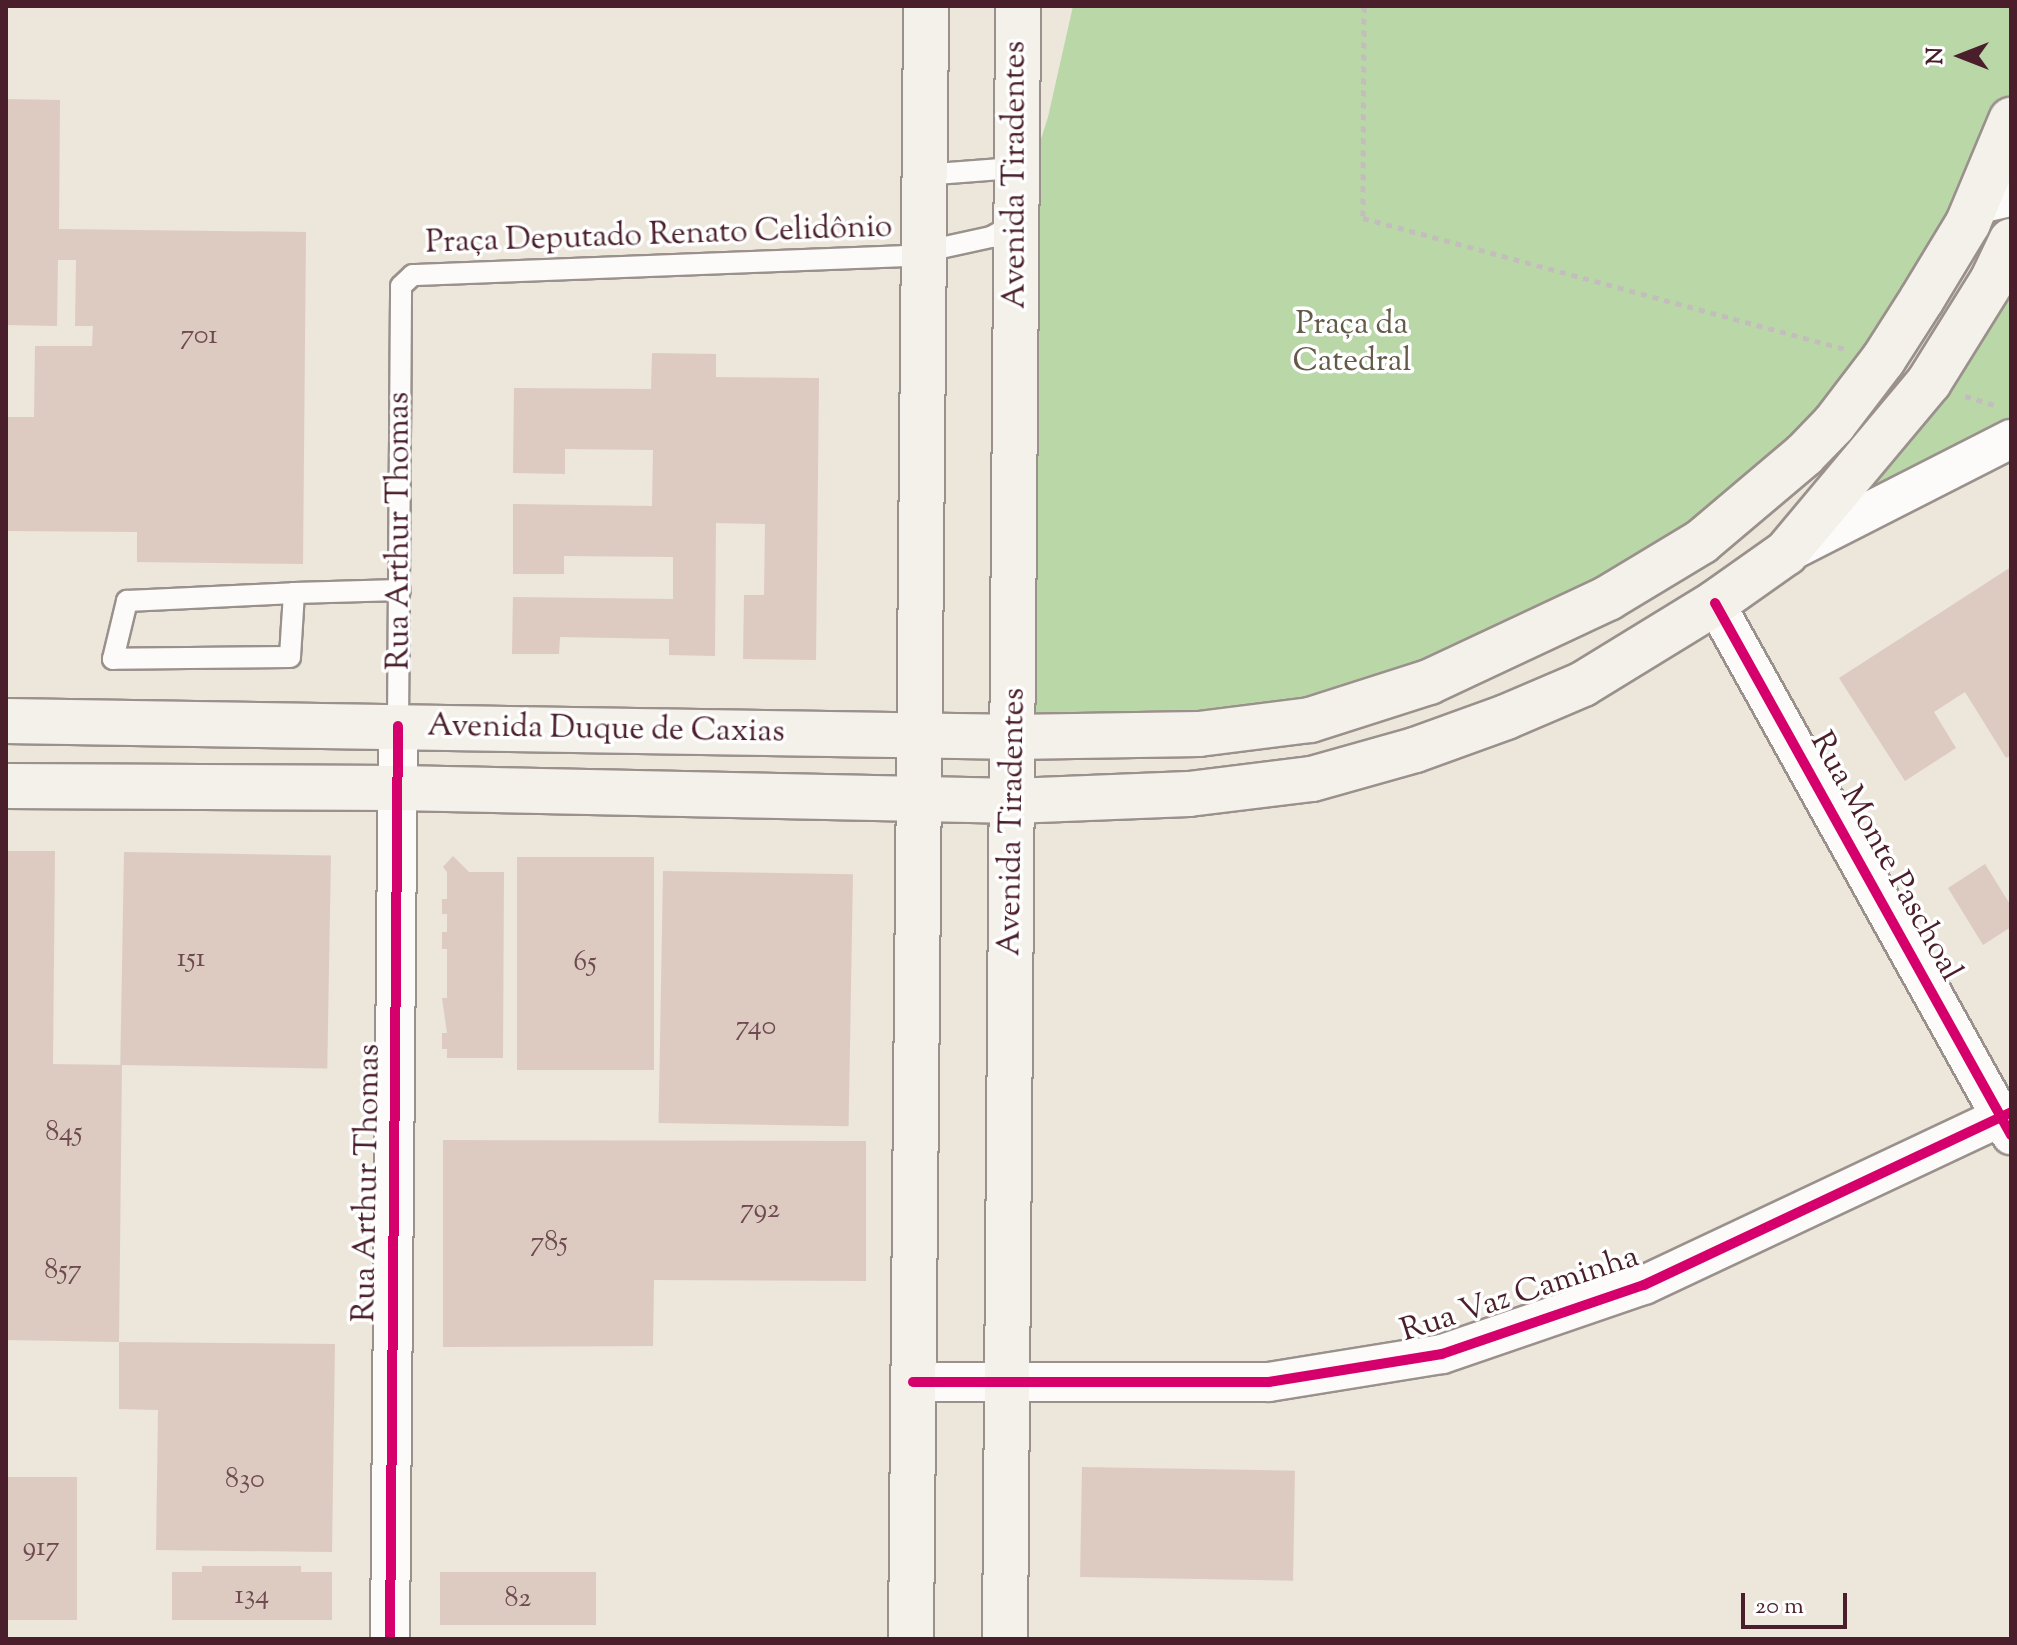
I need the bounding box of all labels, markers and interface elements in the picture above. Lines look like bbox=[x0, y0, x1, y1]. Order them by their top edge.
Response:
north arrow bbox=[1921, 16, 2001, 96]
street label: Avenida Tiradentes bbox=[997, 41, 1035, 309]
text: N bbox=[1921, 47, 1953, 65]
street label: Praça Deputado Renato Celidônio bbox=[425, 209, 893, 263]
park label: Praça da Catedral bbox=[1292, 307, 1412, 382]
house number: 701 bbox=[180, 319, 218, 353]
street label: Rua Arthur Thomas bbox=[381, 392, 419, 670]
street label: Avenida Tiradentes bbox=[991, 688, 1035, 956]
street label: Avenida Duque de Caxias bbox=[427, 708, 785, 752]
street label: Rua Monte Paschoal bbox=[1801, 726, 1969, 988]
house number: 151 bbox=[177, 942, 205, 976]
house number: 65 bbox=[573, 946, 597, 980]
house number: 740 bbox=[736, 1010, 776, 1044]
street label: Rua Arthur Thomas bbox=[346, 1044, 390, 1322]
house number: 845 bbox=[45, 1116, 83, 1150]
house number: 792 bbox=[740, 1193, 780, 1227]
house number: 785 bbox=[530, 1226, 568, 1260]
street label: Rua Vaz Caminha bbox=[1396, 1238, 1644, 1352]
house number: 857 bbox=[44, 1254, 82, 1288]
house number: 830 bbox=[225, 1463, 265, 1497]
house number: 917 bbox=[22, 1531, 60, 1565]
scale bar bbox=[1745, 1577, 1851, 1627]
house number: 134 bbox=[235, 1579, 269, 1613]
house number: 82 bbox=[505, 1582, 531, 1616]
text: 20 m bbox=[1755, 1590, 1804, 1624]

